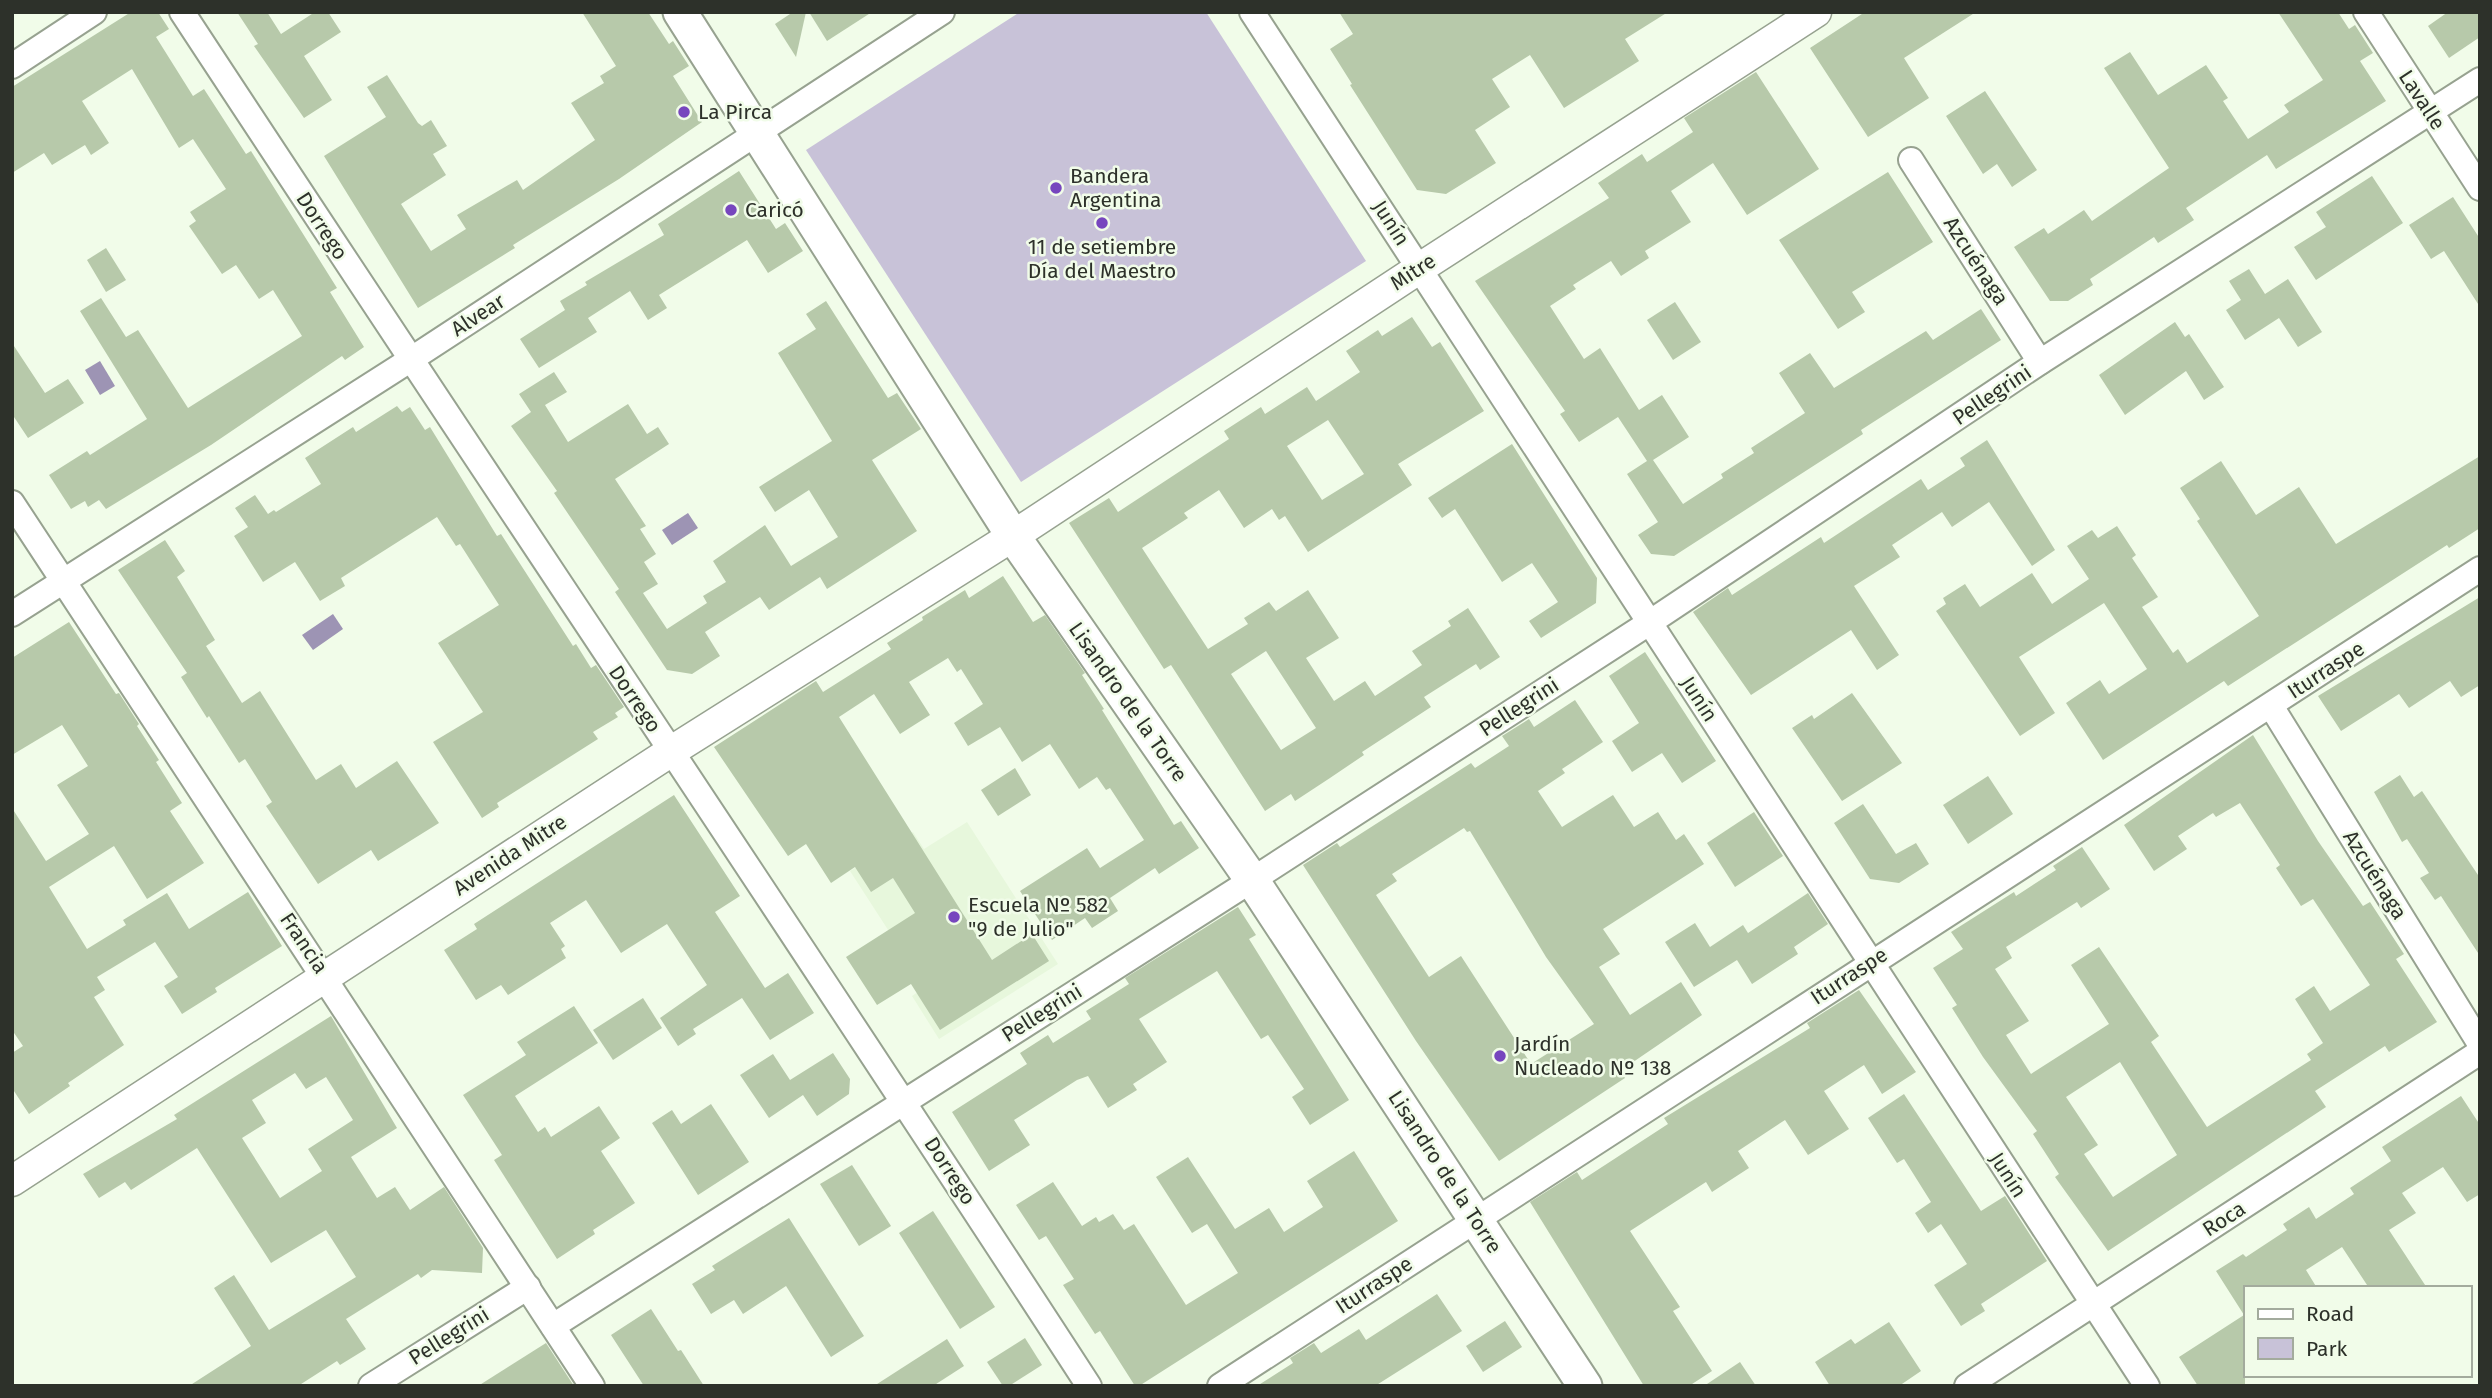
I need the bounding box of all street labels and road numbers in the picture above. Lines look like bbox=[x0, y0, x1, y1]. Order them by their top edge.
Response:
street label: Lavalle bbox=[2393, 65, 2451, 135]
street label: Dorrego bbox=[290, 187, 354, 265]
street label: Junín bbox=[1367, 195, 1415, 251]
street label: Azcuénaga bbox=[1938, 212, 2014, 310]
street label: Mitre bbox=[1385, 248, 1441, 296]
street label: Alvear bbox=[446, 288, 510, 342]
street label: Pellegrini bbox=[1947, 359, 2037, 431]
street label: Lisandro de la Torre bbox=[1063, 617, 1193, 787]
street label: Iturraspe bbox=[2283, 636, 2369, 704]
street label: Dorrego bbox=[603, 660, 667, 738]
street label: Junín bbox=[1675, 671, 1723, 727]
street label: Pellegrini bbox=[1474, 672, 1564, 742]
street label: Avenida Mitre bbox=[448, 809, 572, 901]
street label: Azcuénaga bbox=[2337, 826, 2413, 924]
street label: Francia bbox=[274, 908, 334, 978]
street label: Iturraspe bbox=[1806, 942, 1892, 1010]
street label: Pellegrini bbox=[997, 978, 1087, 1048]
street label: Lisandro de la Torre bbox=[1383, 1086, 1507, 1258]
street label: Dorrego bbox=[918, 1132, 982, 1210]
street label: Junín bbox=[1984, 1147, 2032, 1203]
street label: Roca bbox=[2198, 1196, 2250, 1242]
street label: Iturraspe bbox=[1331, 1251, 1417, 1319]
street label: Pellegrini bbox=[404, 1301, 494, 1371]

